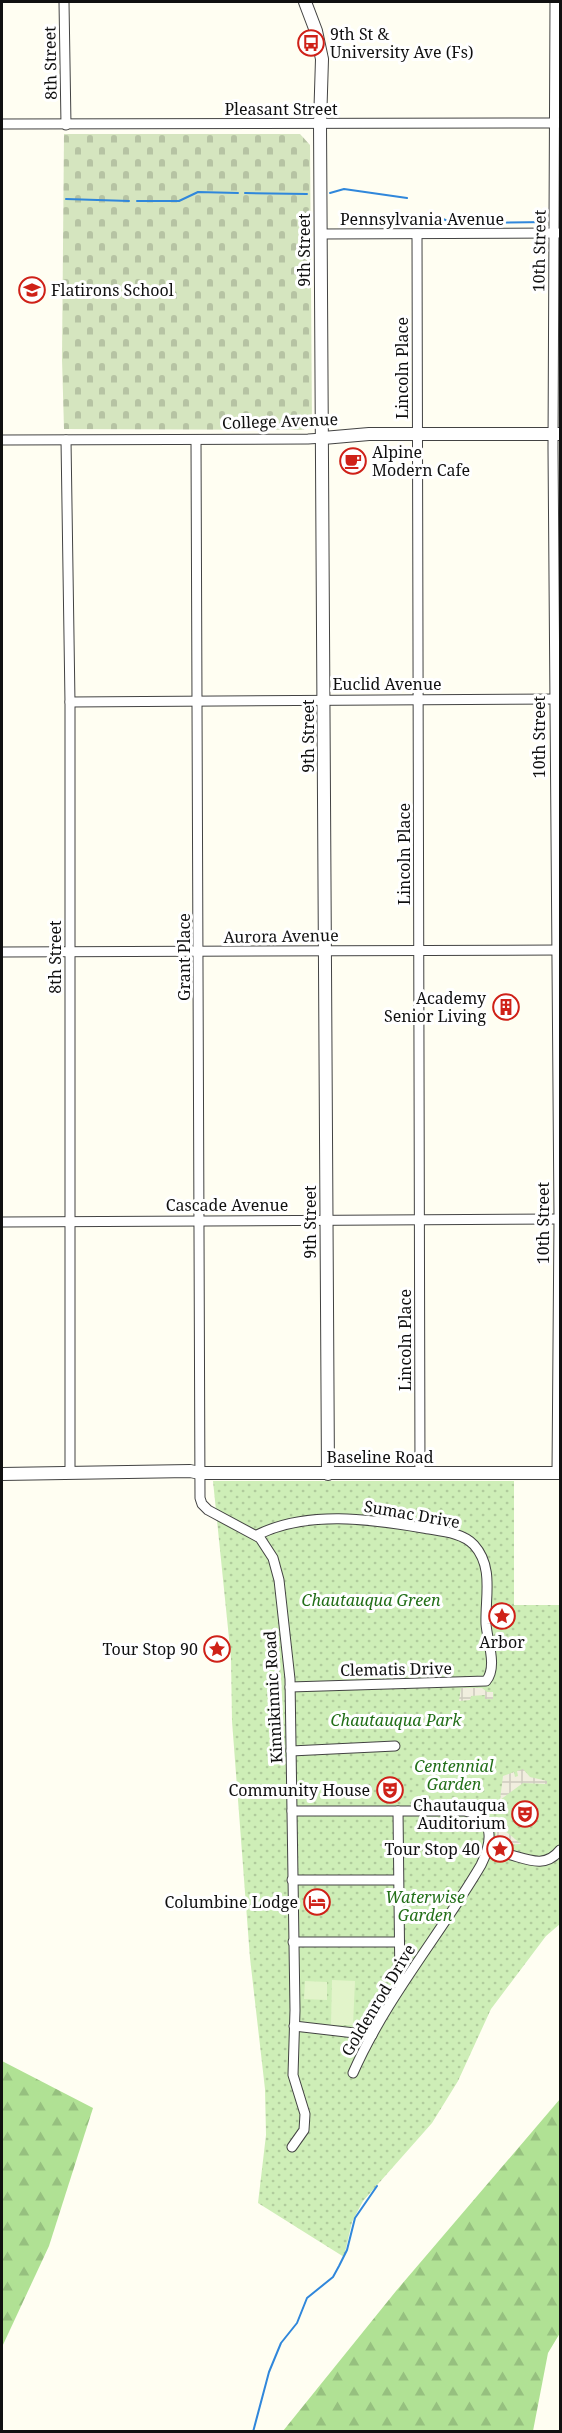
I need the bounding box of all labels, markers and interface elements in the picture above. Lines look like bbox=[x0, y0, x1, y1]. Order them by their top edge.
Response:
place label: 9th St & University Ave (Fs) bbox=[330, 23, 473, 63]
street label: 8th Street bbox=[38, 26, 62, 100]
bus stop icon: 9th St & University Ave (Fs) bbox=[296, 28, 326, 58]
street label: Pleasant Street bbox=[224, 98, 338, 120]
street label: Pennsylvania Avenue bbox=[340, 208, 504, 230]
street label: 10th Street bbox=[527, 209, 551, 292]
street label: 9th Street bbox=[293, 213, 315, 287]
school or university icon: Flatirons School bbox=[17, 275, 47, 305]
place label: Flatirons School bbox=[51, 279, 174, 301]
street label: Lincoln Place bbox=[391, 317, 413, 419]
street label: College Avenue bbox=[222, 408, 338, 434]
place label: Alpine Modern Cafe bbox=[372, 441, 470, 481]
cafe icon: Alpine Modern Cafe bbox=[338, 446, 368, 476]
street label: Euclid Avenue bbox=[332, 673, 442, 695]
street label: 10th Street bbox=[528, 695, 550, 778]
street label: 9th Street bbox=[297, 699, 319, 773]
street label: Lincoln Place bbox=[393, 803, 415, 905]
street label: Grant Place bbox=[173, 913, 195, 1001]
street label: 8th Street bbox=[44, 920, 66, 994]
street label: Aurora Avenue bbox=[223, 924, 339, 948]
place label: Academy Senior Living bbox=[384, 987, 487, 1027]
building icon: Academy Senior Living bbox=[491, 992, 521, 1022]
street label: 10th Street bbox=[532, 1181, 554, 1264]
street label: 9th Street bbox=[299, 1185, 321, 1259]
street label: Cascade Avenue bbox=[166, 1194, 288, 1216]
street label: Lincoln Place bbox=[394, 1289, 416, 1391]
street label: Baseline Road bbox=[327, 1446, 434, 1468]
street label: Sumac Drive bbox=[362, 1495, 462, 1533]
park label: Chautauqua Green bbox=[301, 1589, 441, 1611]
place icon: Arbor bbox=[487, 1601, 517, 1631]
street label: Kinnikinnic Road bbox=[259, 1630, 287, 1764]
place label: Arbor bbox=[479, 1631, 525, 1653]
place icon: Tour Stop 90 bbox=[202, 1634, 232, 1664]
place label: Tour Stop 90 bbox=[102, 1638, 198, 1660]
street label: Clematis Drive bbox=[340, 1657, 452, 1681]
park label: Chautauqua Park bbox=[331, 1709, 462, 1731]
park label: Centennial Garden bbox=[414, 1755, 494, 1795]
theatre icon: Community House bbox=[375, 1775, 405, 1805]
place label: Community House bbox=[228, 1779, 370, 1801]
place label: Chautauqua Auditorium bbox=[413, 1794, 506, 1834]
theatre icon: Chautauqua Auditorium bbox=[510, 1799, 540, 1829]
place icon: Tour Stop 40 bbox=[485, 1834, 515, 1864]
place label: Tour Stop 40 bbox=[384, 1838, 480, 1860]
park label: Waterwise Garden bbox=[385, 1886, 465, 1926]
hotel icon: Columbine Lodge bbox=[302, 1887, 332, 1917]
place label: Columbine Lodge bbox=[165, 1891, 298, 1913]
street label: Goldenrod Drive bbox=[336, 1940, 420, 2060]

